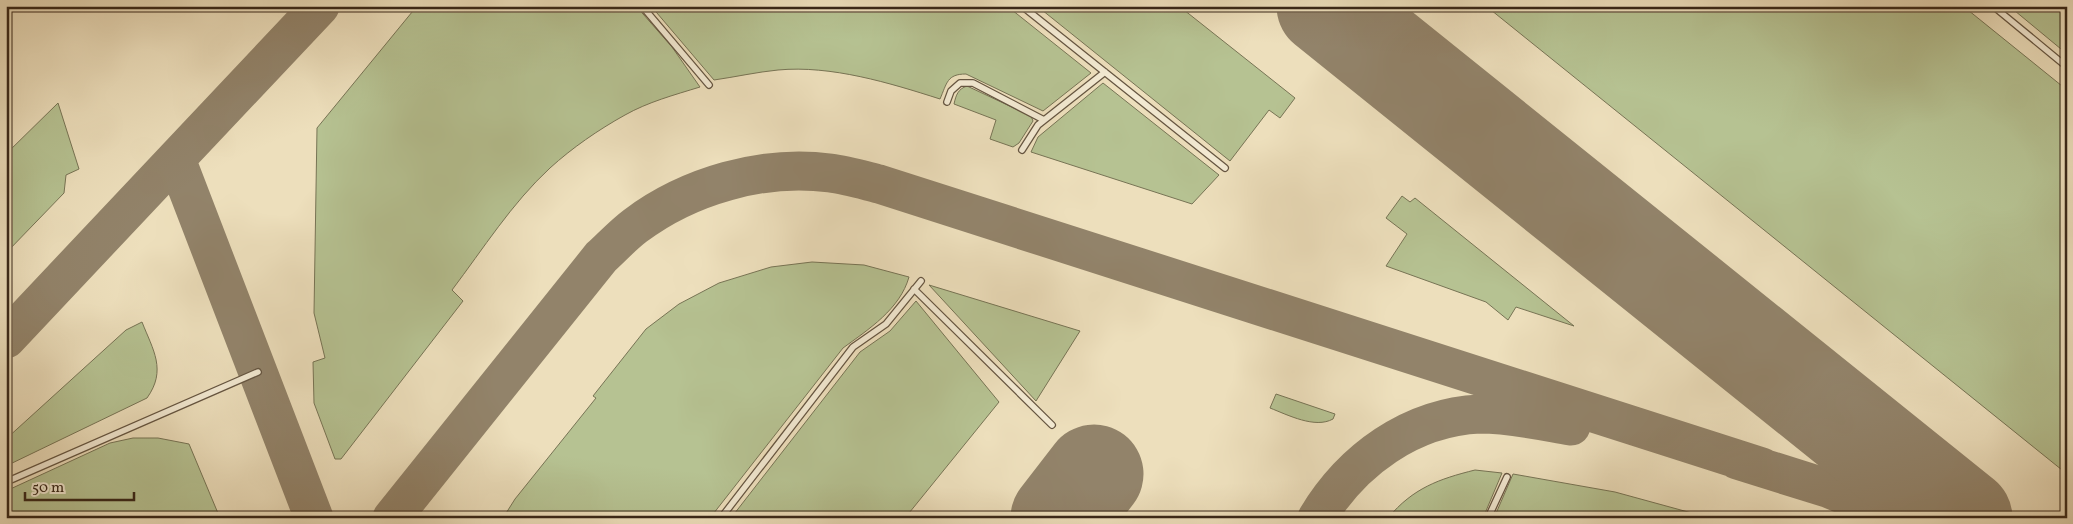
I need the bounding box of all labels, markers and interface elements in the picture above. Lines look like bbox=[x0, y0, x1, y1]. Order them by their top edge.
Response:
scale bar bbox=[25, 469, 134, 501]
text: 50 m bbox=[32, 478, 64, 499]

